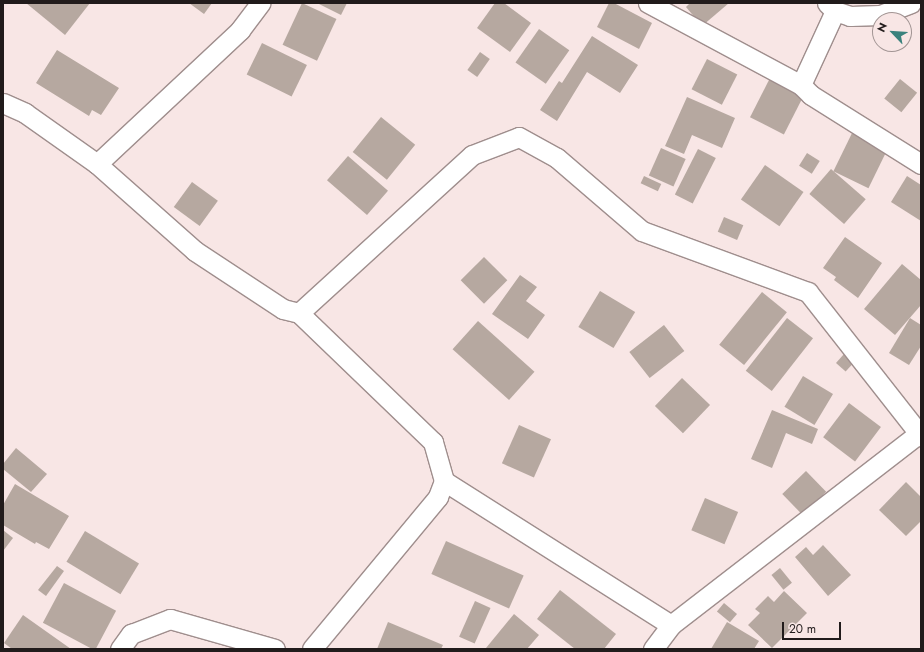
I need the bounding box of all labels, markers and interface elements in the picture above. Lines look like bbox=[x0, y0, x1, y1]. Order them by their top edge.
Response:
north arrow bbox=[872, 12, 912, 52]
text: N bbox=[873, 20, 891, 35]
scale bar bbox=[784, 614, 843, 640]
text: 20 m bbox=[789, 620, 816, 638]

